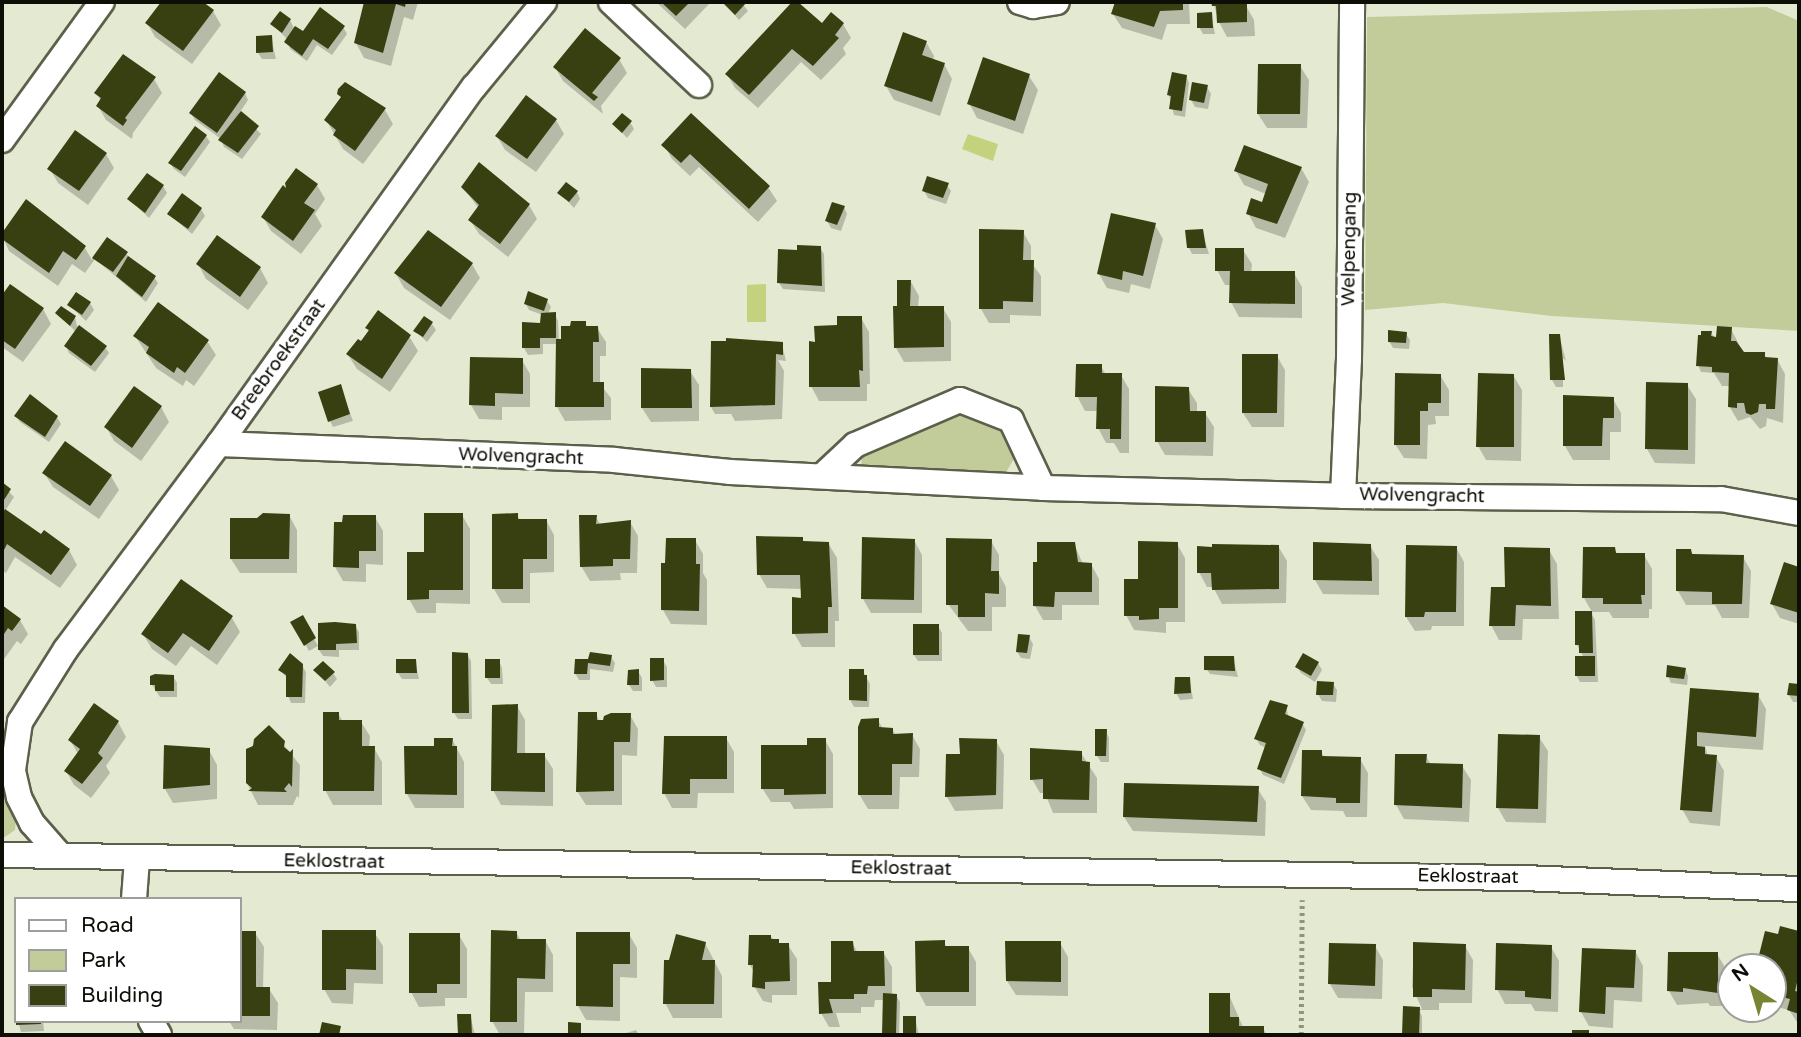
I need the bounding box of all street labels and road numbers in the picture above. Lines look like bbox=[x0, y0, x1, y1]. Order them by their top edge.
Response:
street label: Welpengang bbox=[1338, 192, 1362, 306]
street label: Breebroekstraat bbox=[227, 295, 331, 425]
street label: Wolvengracht bbox=[458, 443, 584, 471]
street label: Wolvengracht bbox=[1359, 484, 1485, 508]
street label: Eeklostraat bbox=[283, 850, 385, 874]
street label: Eeklostraat bbox=[850, 857, 952, 881]
street label: Eeklostraat bbox=[1417, 865, 1519, 889]

